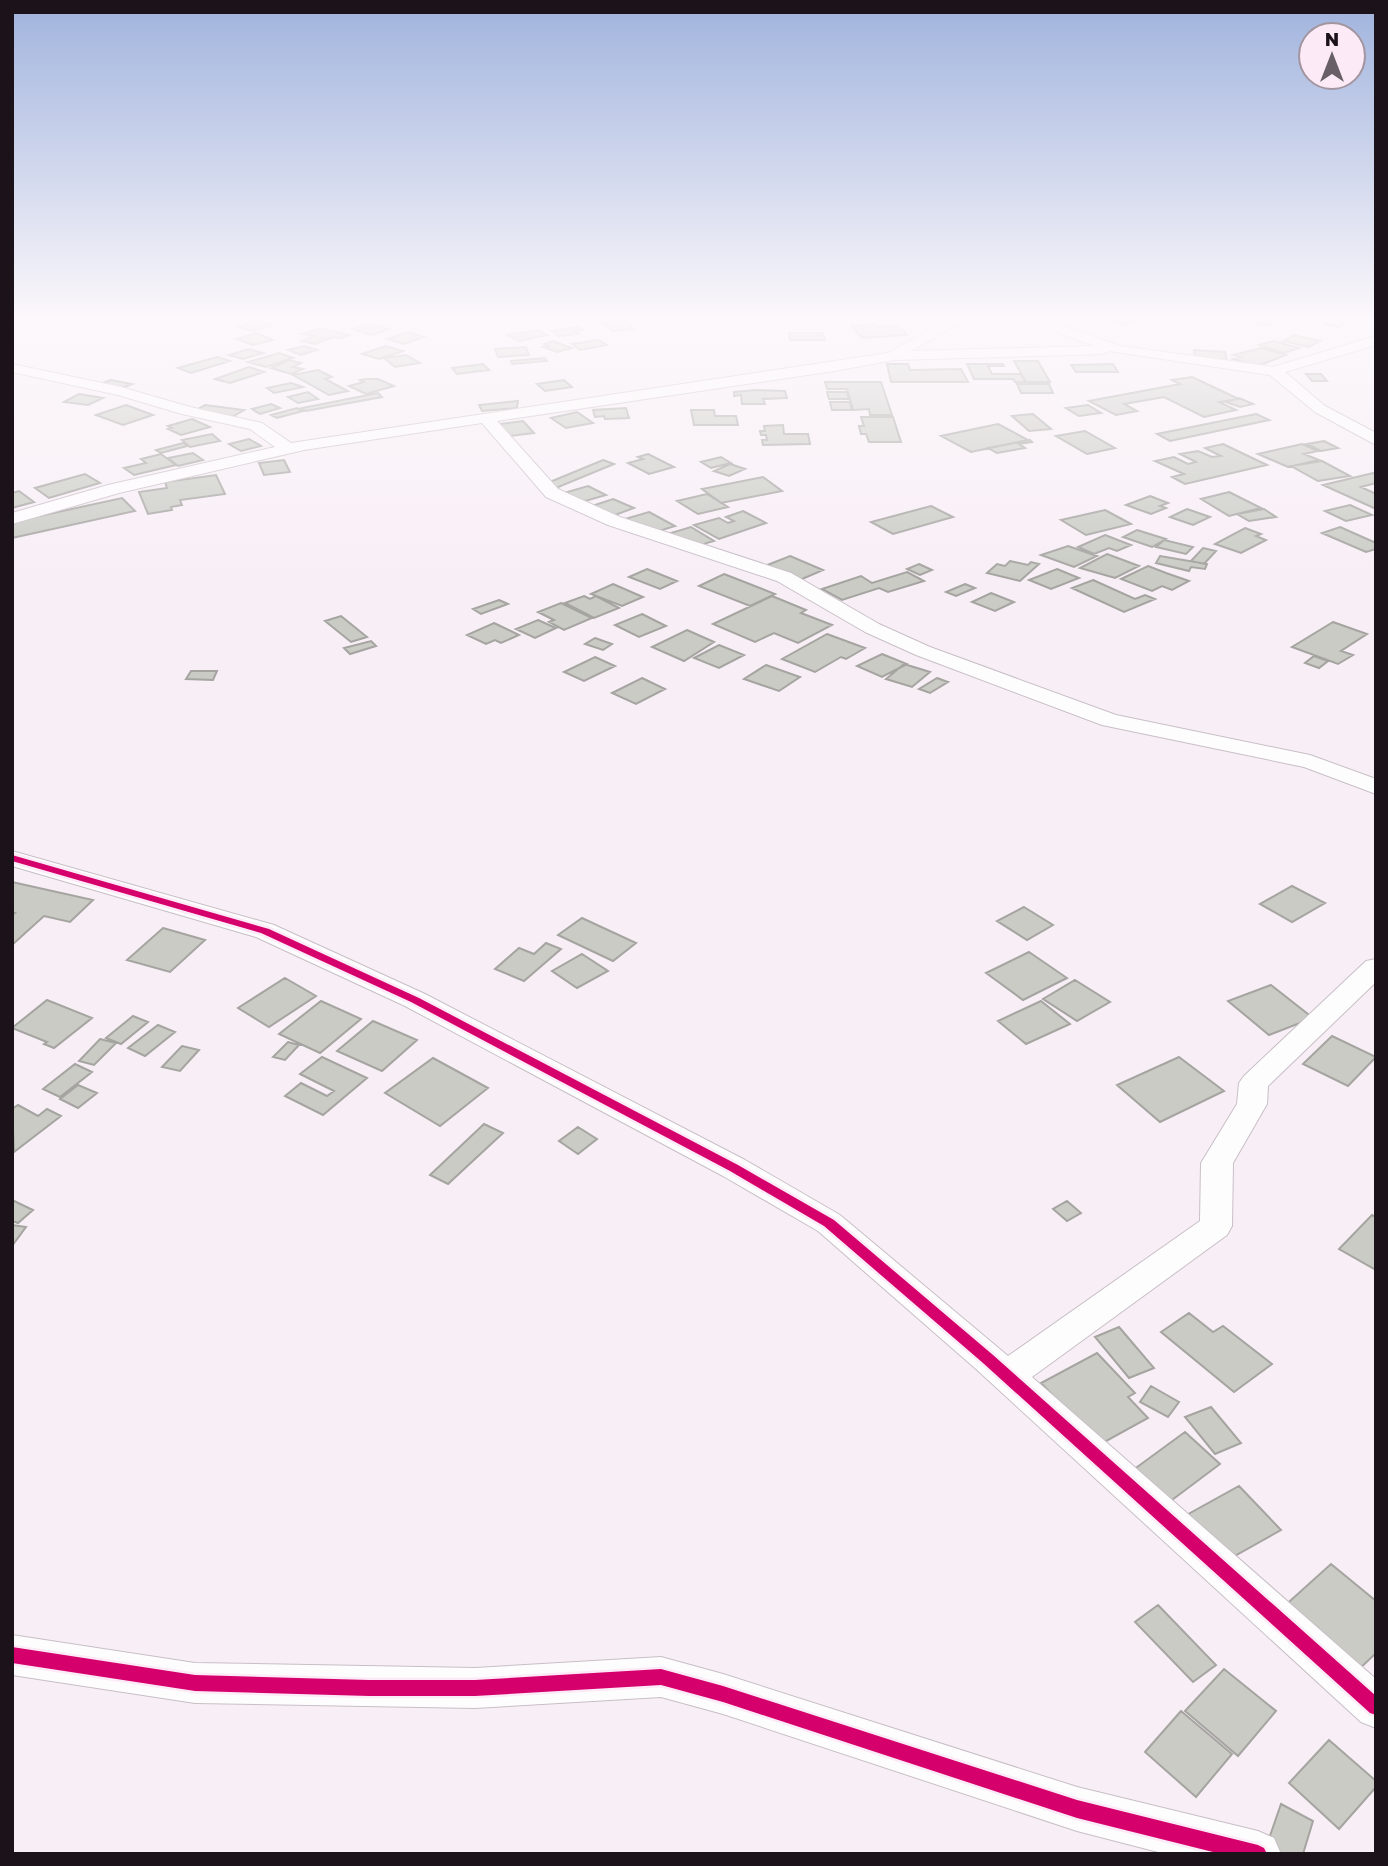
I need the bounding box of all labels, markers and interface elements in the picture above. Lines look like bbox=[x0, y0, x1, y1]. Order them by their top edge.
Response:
north arrow bbox=[1297, 21, 1367, 91]
text: N bbox=[1325, 27, 1339, 50]

